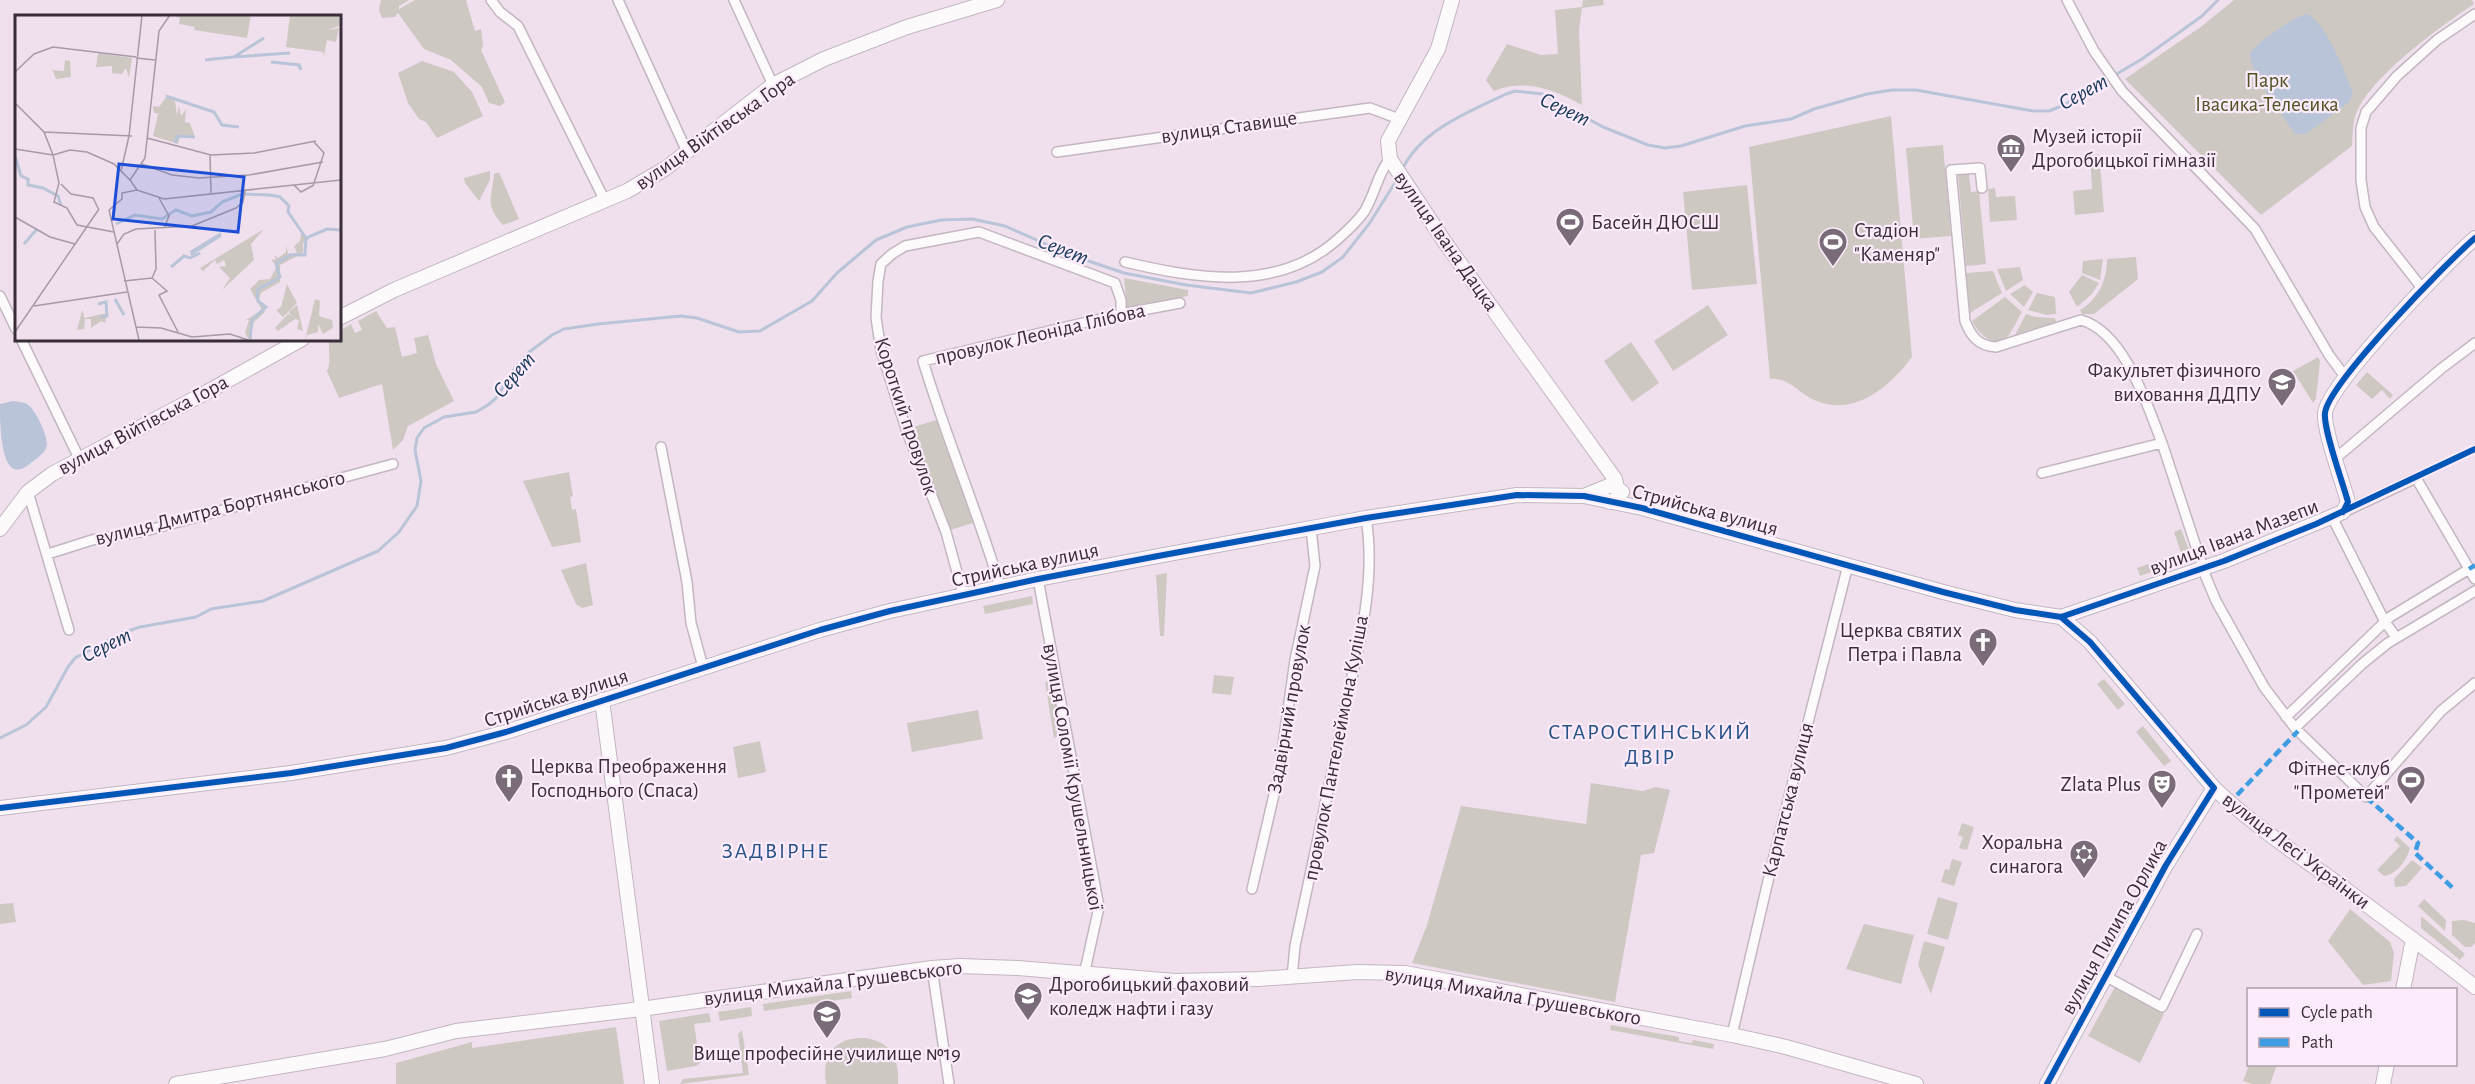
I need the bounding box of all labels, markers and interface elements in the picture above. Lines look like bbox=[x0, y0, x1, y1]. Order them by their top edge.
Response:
inset map bbox=[15, 15, 340, 340]
street label: вулиця Війтівська Гора bbox=[631, 68, 799, 194]
water label: Серет bbox=[2055, 70, 2112, 115]
park label: Парк Івасика-Телесика bbox=[2195, 70, 2339, 115]
water label: Серет bbox=[1536, 88, 1593, 131]
street label: вулиця Ставище bbox=[1160, 107, 1298, 147]
place label: Музей історії Дрогобицької гімназії bbox=[2032, 126, 2216, 171]
museum icon: Музей історії Дрогобицької гімназії bbox=[1995, 132, 2027, 174]
street label: вулиця Івана Дацка bbox=[1390, 167, 1502, 315]
sports icon: Басейн ДЮСШ bbox=[1554, 206, 1586, 248]
place label: Басейн ДЮСШ bbox=[1591, 212, 1720, 233]
place label: Стадіон "Каменяр" bbox=[1854, 220, 1940, 265]
sports icon: Стадіон "Каменяр" bbox=[1817, 226, 1849, 268]
water label: Серет bbox=[1034, 229, 1091, 270]
street label: провулок Леоніда Глібова bbox=[933, 299, 1148, 368]
street label: Короткий провулок bbox=[871, 335, 942, 498]
water label: Серет bbox=[488, 348, 540, 403]
place label: Факультет фізичного виховання ДДПУ bbox=[2087, 360, 2261, 405]
school or university icon: Факультет фізичного виховання ДДПУ bbox=[2266, 366, 2298, 408]
street label: вулиця Війтівська Гора bbox=[54, 371, 232, 479]
street label: вулиця Дмитра Бортнянського bbox=[93, 467, 347, 549]
street label: Стрийська вулиця bbox=[1630, 480, 1780, 540]
street label: вулиця Івана Мазепи bbox=[2147, 495, 2321, 579]
street label: Стрийська вулиця bbox=[949, 539, 1101, 591]
street label: провулок Пантелеймона Куліша bbox=[1300, 613, 1372, 883]
place label: Церква святих Петра і Павла bbox=[1840, 620, 1962, 665]
street label: Задвірний провулок bbox=[1264, 622, 1314, 795]
water label: Серет bbox=[78, 624, 135, 667]
church icon: Церква святих Петра і Павла bbox=[1967, 626, 1999, 668]
street label: вулиця Соломії Крушельницької bbox=[1039, 642, 1107, 912]
street label: Стрийська вулиця bbox=[481, 665, 631, 731]
street label: Карпатська вулиця bbox=[1759, 720, 1817, 880]
district label: СТАРОСТИНСЬКИЙ ДВІР bbox=[1548, 721, 1752, 768]
place label: Церква Преображення Господнього (Спаса) bbox=[530, 756, 727, 801]
place label: Фітнес-клуб "Прометей" bbox=[2288, 758, 2390, 803]
church icon: Церква Преображення Господнього (Спаса) bbox=[493, 762, 525, 804]
sports icon: Фітнес-клуб "Прометей" bbox=[2395, 764, 2427, 806]
theatre icon: Zlata Plus bbox=[2146, 768, 2178, 810]
place label: Zlata Plus bbox=[2061, 774, 2141, 795]
street label: вулиця Лесі Українки bbox=[2218, 789, 2374, 913]
place label: Хоральна синагога bbox=[1981, 832, 2063, 877]
street label: вулиця Пилипа Орлика bbox=[2057, 836, 2171, 1018]
synagogue icon: Хоральна синагога bbox=[2068, 838, 2100, 880]
district label: ЗАДВІРНЕ bbox=[722, 840, 830, 862]
street label: вулиця Михайла Грушевського bbox=[703, 957, 963, 1009]
street label: вулиця Михайла Грушевського bbox=[1383, 963, 1643, 1029]
place label: Дрогобицький фаховий коледж нафти і газу bbox=[1049, 974, 1249, 1019]
school or university icon: Дрогобицький фаховий коледж нафти і газу bbox=[1012, 980, 1044, 1022]
legend bbox=[2247, 988, 2457, 1066]
school or university icon: Вище професійне училище №19 bbox=[811, 998, 843, 1040]
text: Cycle path bbox=[2301, 1004, 2373, 1022]
text: Path bbox=[2301, 1034, 2333, 1052]
place label: Вище професійне училище №19 bbox=[693, 1043, 961, 1064]

